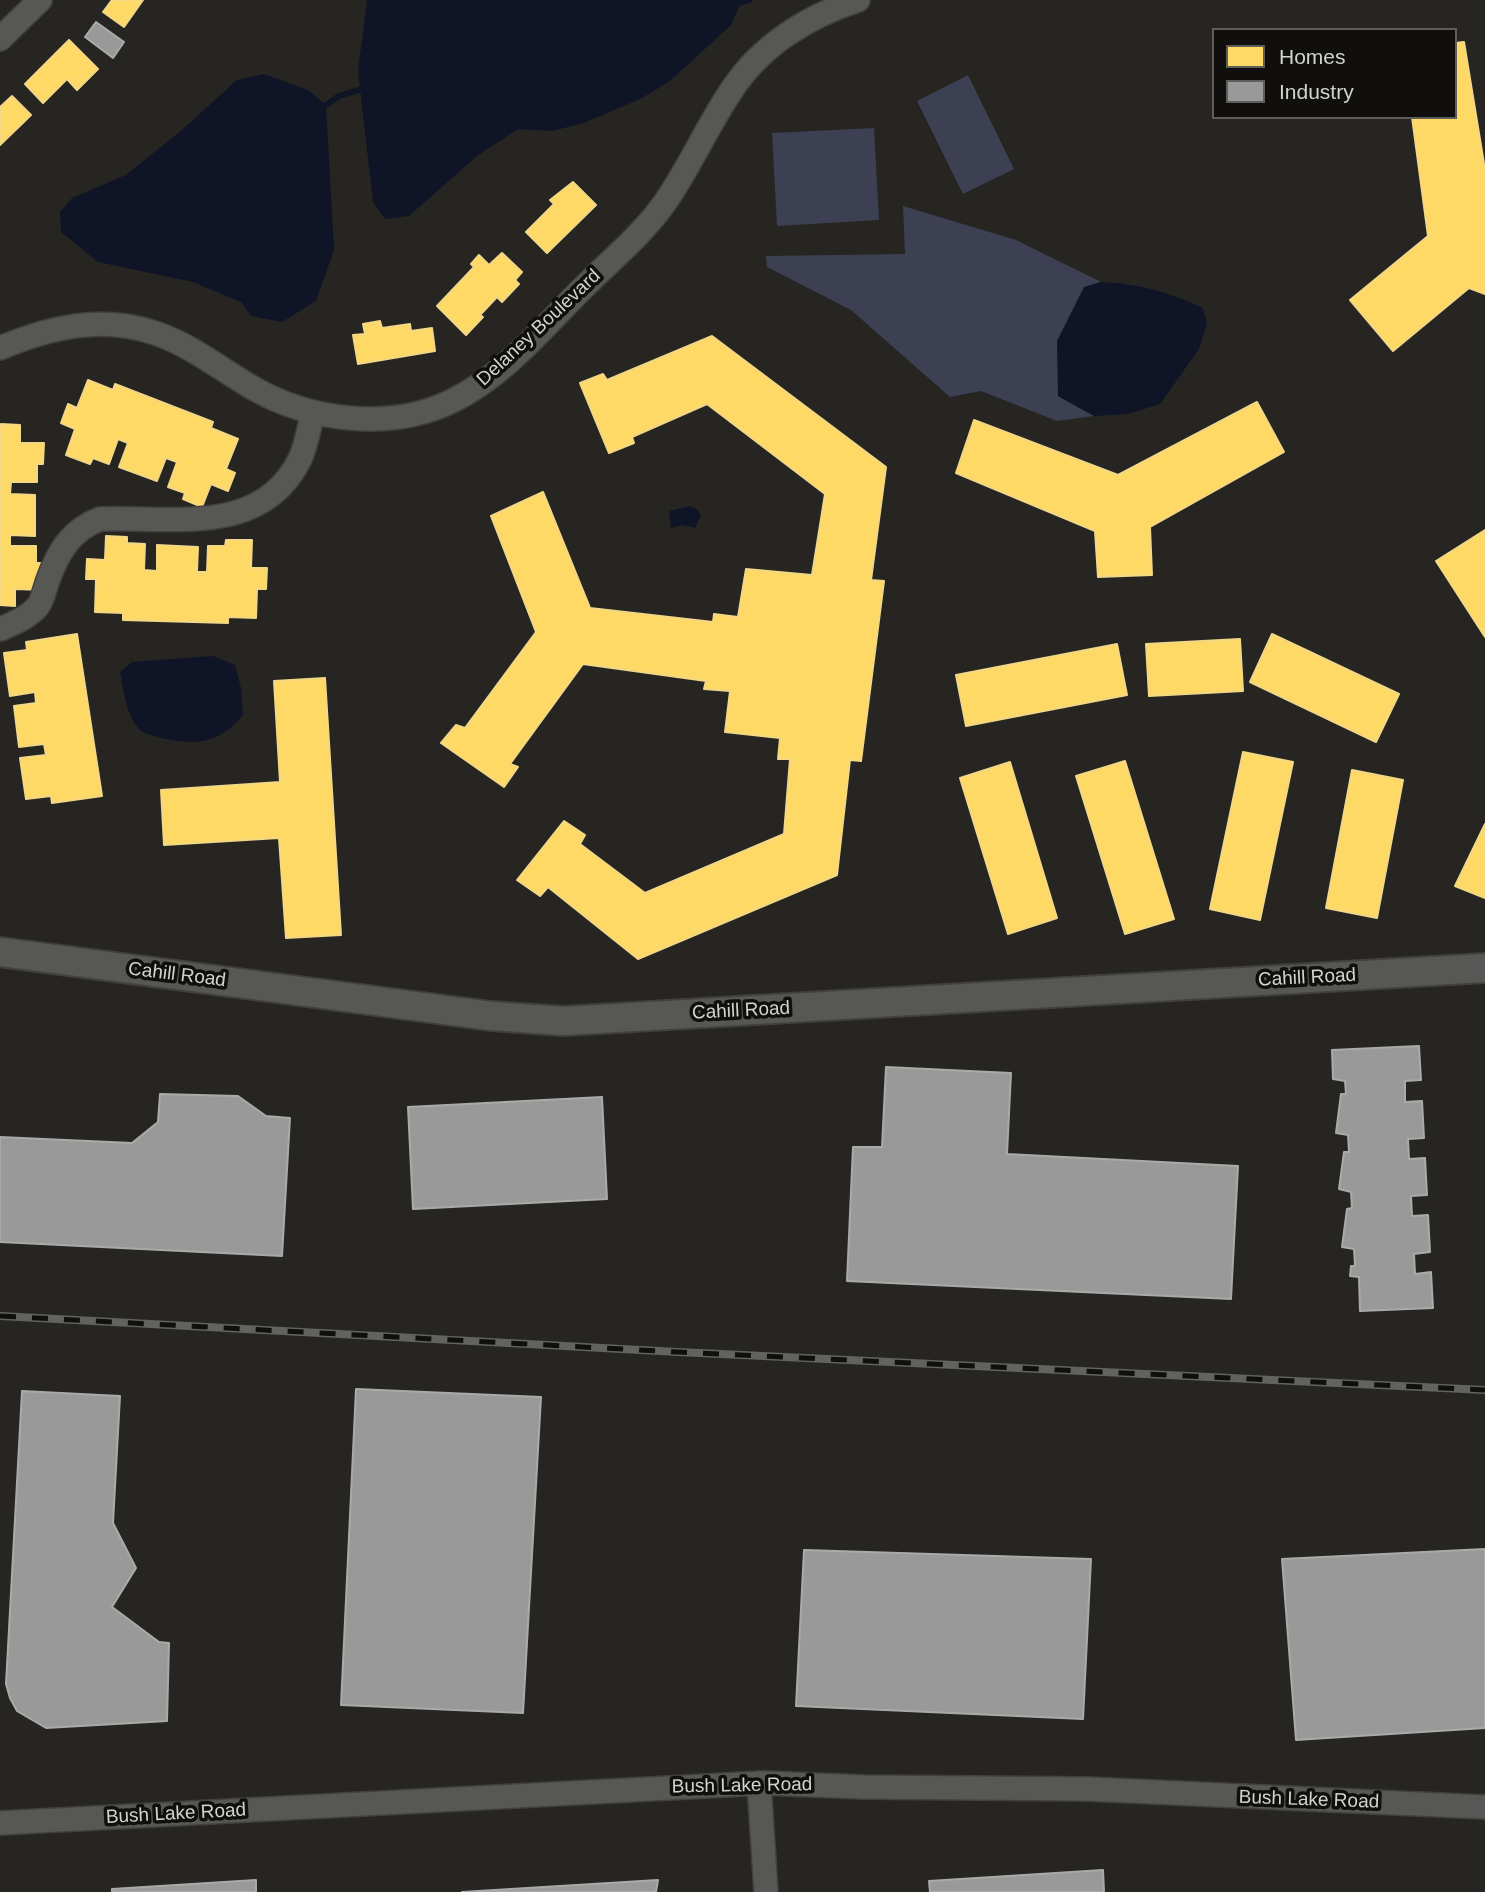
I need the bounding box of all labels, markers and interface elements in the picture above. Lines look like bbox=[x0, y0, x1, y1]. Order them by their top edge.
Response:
legend bbox=[1212, 28, 1457, 119]
text: Homes bbox=[1279, 45, 1346, 68]
text: Industry bbox=[1279, 80, 1354, 103]
street label: Delaney Boulevard bbox=[473, 265, 605, 391]
street label: Cahill Road bbox=[127, 958, 227, 992]
street label: Cahill Road bbox=[1257, 964, 1357, 992]
street label: Cahill Road bbox=[691, 997, 791, 1025]
street label: Bush Lake Road bbox=[672, 1773, 812, 1799]
street label: Bush Lake Road bbox=[1238, 1786, 1380, 1814]
street label: Bush Lake Road bbox=[105, 1799, 247, 1829]

